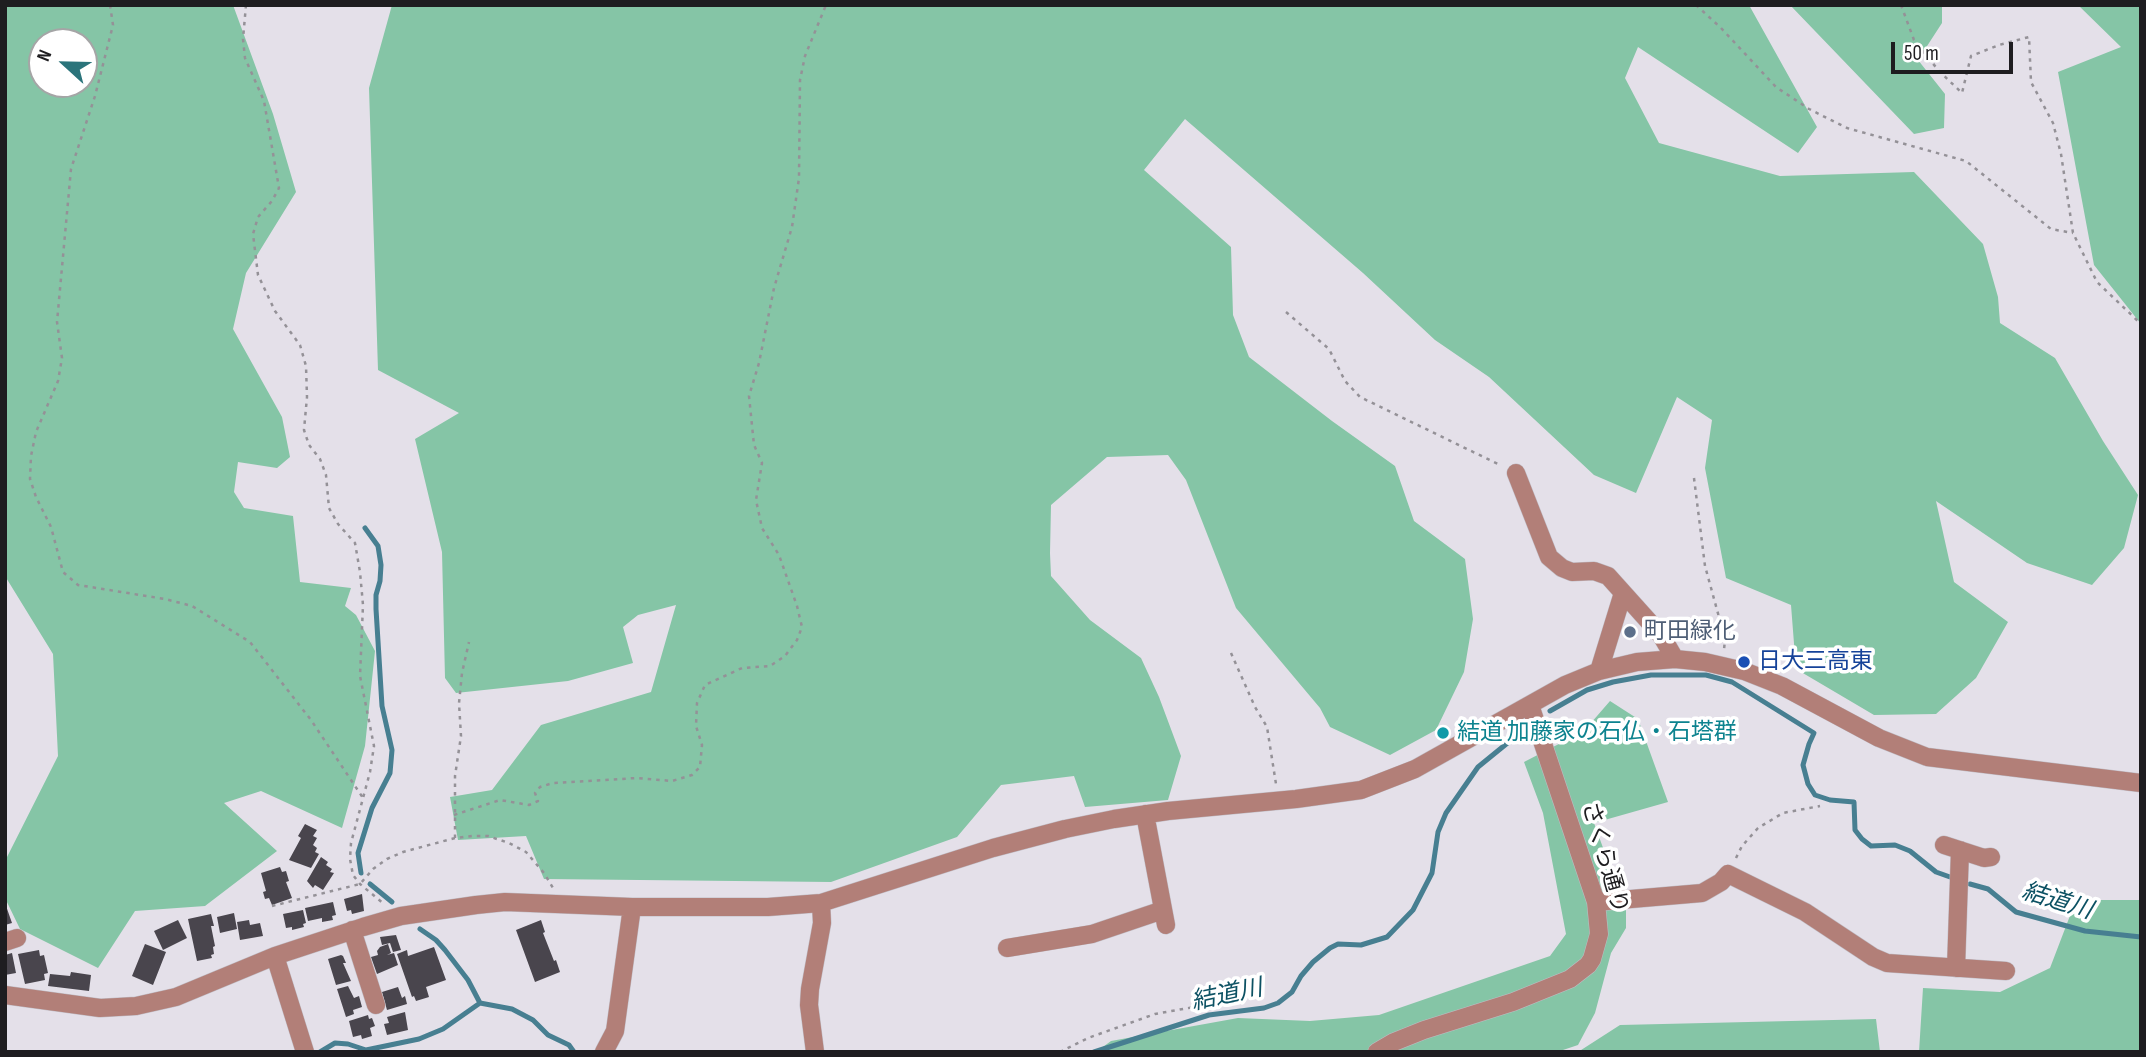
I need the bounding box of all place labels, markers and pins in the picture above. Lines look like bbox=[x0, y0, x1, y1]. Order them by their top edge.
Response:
place label: 町田緑化 bbox=[1644, 618, 1736, 646]
marker: 町田緑化 bbox=[1622, 624, 1638, 640]
place label: 日大三高東 bbox=[1758, 648, 1873, 676]
marker: 日大三高東 bbox=[1736, 654, 1752, 670]
place label: 結道 加藤家の石仏・石塔群 bbox=[1457, 719, 1737, 747]
marker: 結道 加藤家の石仏・石塔群 bbox=[1435, 725, 1451, 741]

